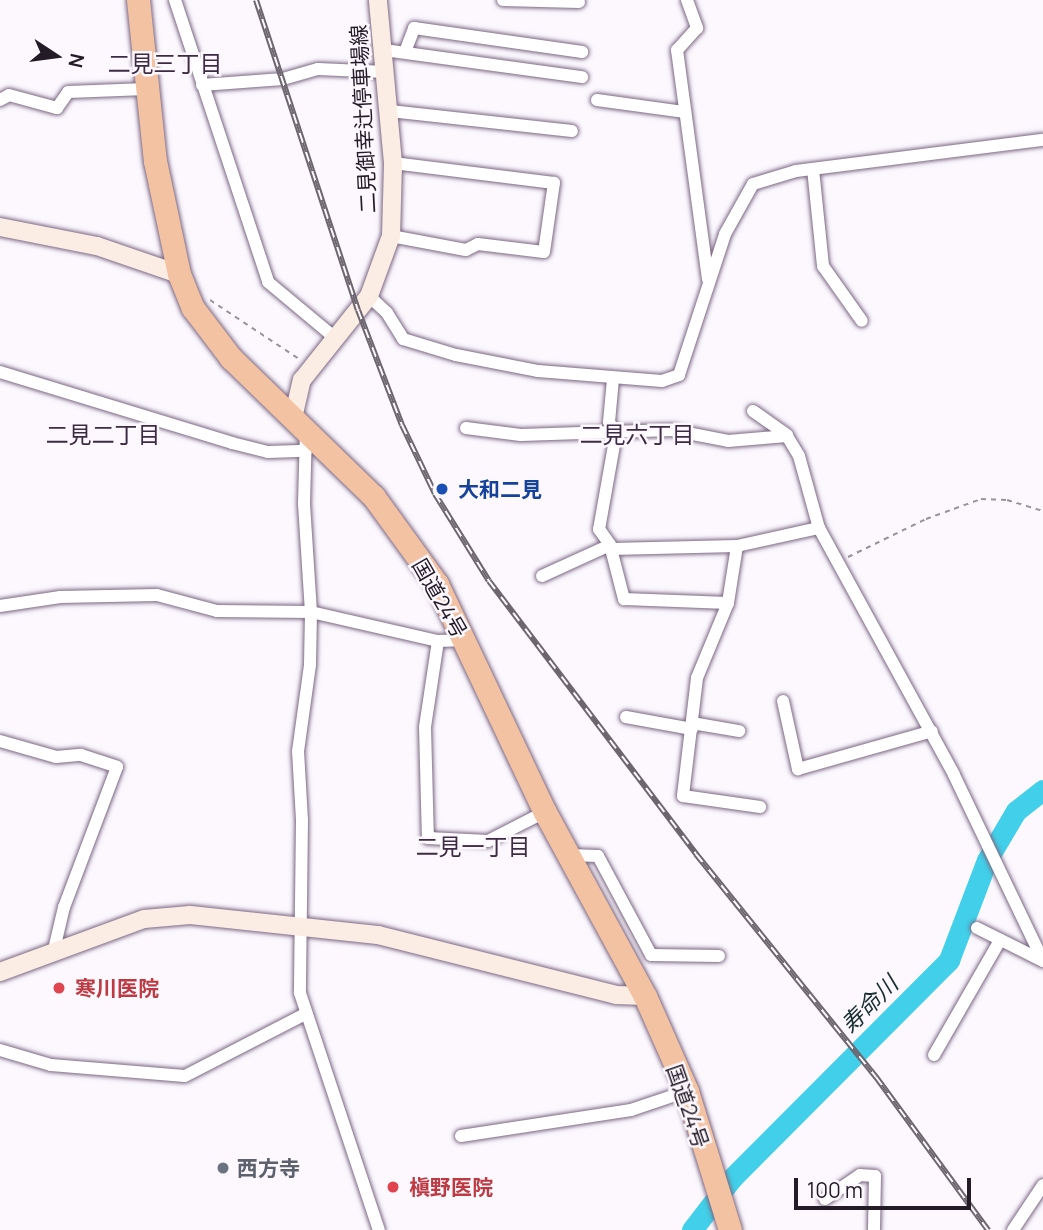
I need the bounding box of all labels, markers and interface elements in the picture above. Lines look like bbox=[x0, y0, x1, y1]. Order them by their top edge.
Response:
north arrow bbox=[21, 21, 91, 91]
street label: 二見御幸辻停車場線 bbox=[345, 24, 381, 214]
district label: 二見三丁目 bbox=[108, 49, 222, 77]
text: N bbox=[62, 51, 91, 70]
district label: 二見二丁目 bbox=[46, 420, 160, 448]
district label: 二見六丁目 bbox=[580, 420, 694, 448]
place label: 大和二見 bbox=[458, 476, 542, 502]
marker: 大和二見 bbox=[432, 479, 452, 499]
street label: 国道24号 bbox=[407, 554, 473, 642]
district label: 二見一丁目 bbox=[416, 832, 530, 860]
water label: 寿命川 bbox=[835, 970, 903, 1038]
place label: 寒川医院 bbox=[75, 975, 159, 1001]
marker: 寒川医院 bbox=[49, 978, 69, 998]
street label: 国道24号 bbox=[662, 1061, 714, 1151]
place label: 西方寺 bbox=[237, 1155, 300, 1181]
marker: 西方寺 bbox=[215, 1160, 231, 1176]
scale bar bbox=[798, 1164, 975, 1208]
place label: 槇野医院 bbox=[409, 1174, 493, 1200]
text: 100 m bbox=[807, 1176, 863, 1204]
marker: 槇野医院 bbox=[383, 1177, 403, 1197]

